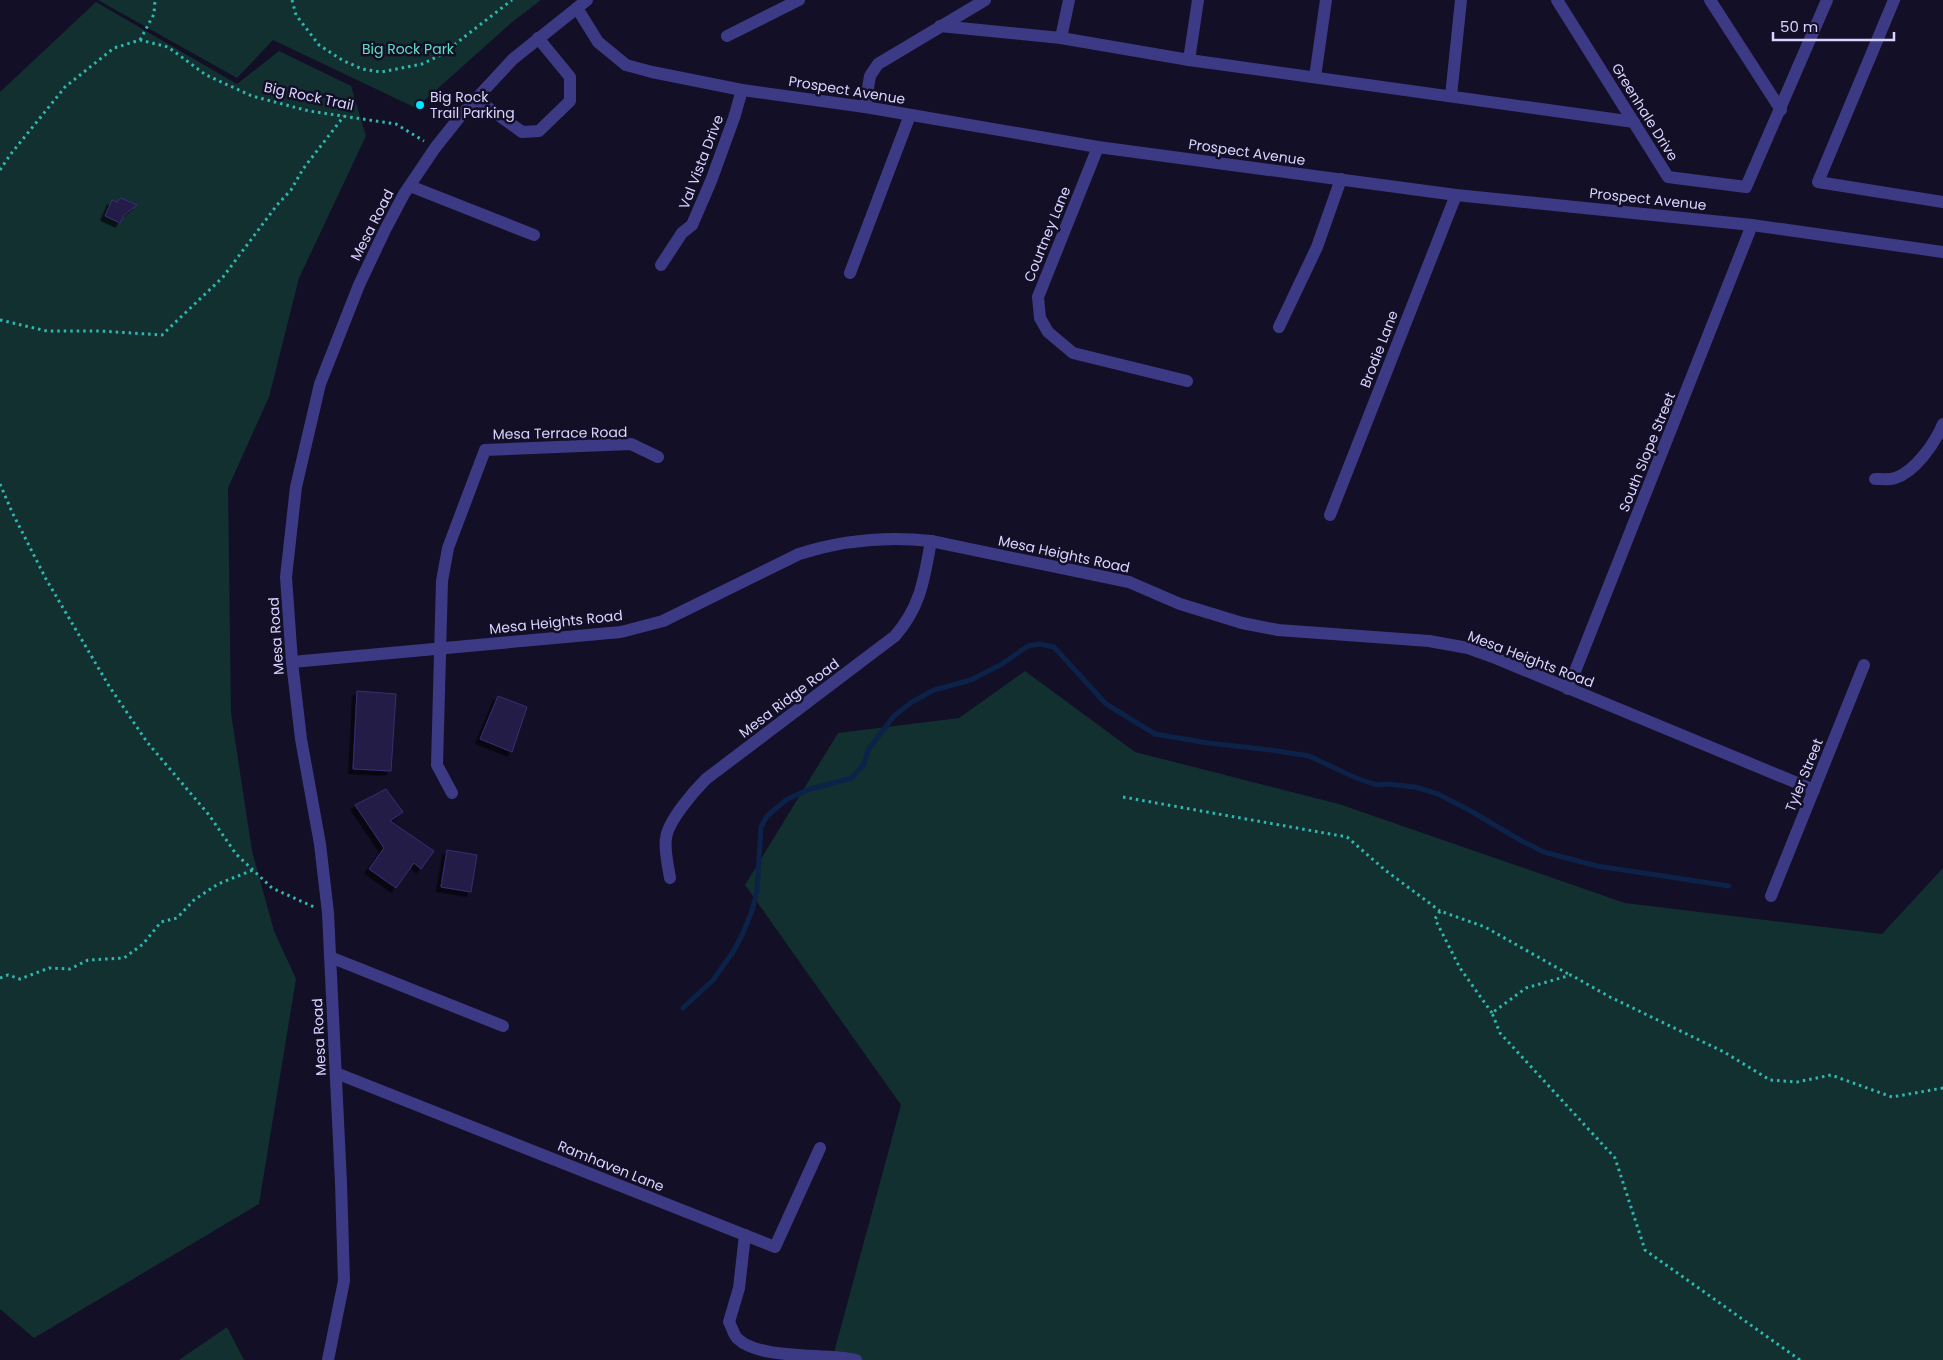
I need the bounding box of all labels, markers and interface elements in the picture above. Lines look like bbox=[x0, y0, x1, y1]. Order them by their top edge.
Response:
scale bar bbox=[1773, 10, 1894, 42]
text: 50 m bbox=[1780, 16, 1818, 37]
park label: Big Rock Park bbox=[362, 39, 455, 59]
street label: Greenhale Drive bbox=[1607, 59, 1683, 165]
street label: Prospect Avenue bbox=[787, 71, 907, 109]
street label: Big Rock Trail bbox=[262, 77, 356, 115]
place label: Big Rock Trail Parking bbox=[430, 87, 515, 123]
marker: Big Rock Trail Parking bbox=[414, 99, 426, 111]
street label: Val Vista Drive bbox=[674, 112, 728, 212]
street label: Prospect Avenue bbox=[1187, 134, 1307, 170]
street label: Courtney Lane bbox=[1019, 183, 1075, 285]
street label: Prospect Avenue bbox=[1588, 183, 1708, 215]
street label: Mesa Road bbox=[345, 186, 399, 264]
street label: Brodie Lane bbox=[1355, 307, 1403, 391]
street label: South Slope Street bbox=[1614, 389, 1680, 515]
street label: Mesa Terrace Road bbox=[492, 422, 628, 444]
street label: Mesa Heights Road bbox=[996, 530, 1132, 578]
street label: Mesa Road bbox=[263, 597, 289, 675]
street label: Mesa Heights Road bbox=[488, 605, 624, 639]
street label: Mesa Heights Road bbox=[1465, 626, 1597, 692]
street label: Mesa Ridge Road bbox=[735, 654, 843, 742]
street label: Tyler Street bbox=[1780, 735, 1828, 815]
street label: Mesa Road bbox=[307, 998, 331, 1076]
street label: Ramhaven Lane bbox=[555, 1136, 668, 1197]

